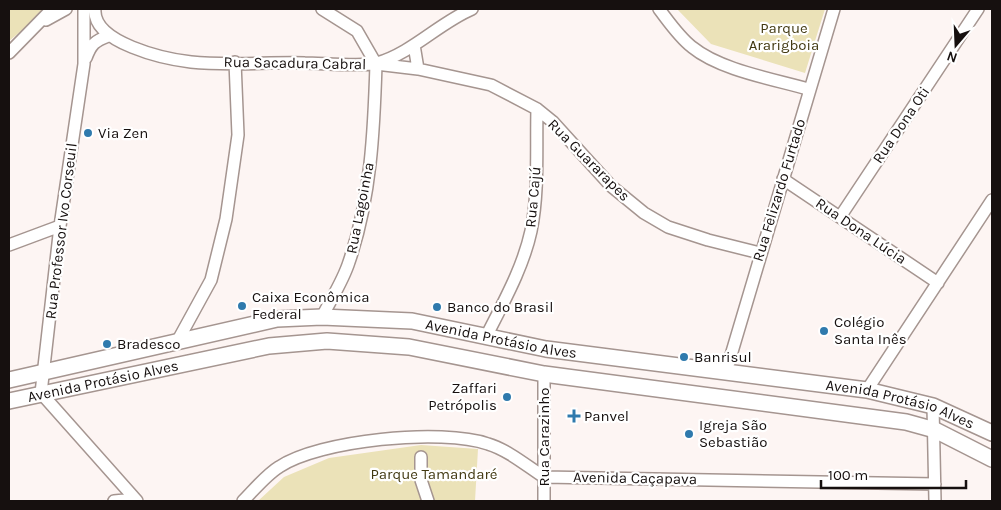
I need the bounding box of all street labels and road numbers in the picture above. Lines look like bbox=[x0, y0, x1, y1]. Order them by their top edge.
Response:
street label: Rua Sacadura Cabral bbox=[223, 53, 367, 73]
street label: Rua Dona Oti bbox=[869, 83, 933, 167]
street label: Rua Guararapes bbox=[544, 115, 634, 205]
street label: Rua Felizardo Furtado bbox=[749, 116, 809, 264]
street label: Rua Professor Ivo Corseuil bbox=[41, 142, 81, 320]
street label: Rua Lagoinha bbox=[342, 161, 378, 255]
street label: Rua Cajú bbox=[521, 166, 545, 228]
street label: Rua Dona Lúcia bbox=[812, 194, 910, 268]
street label: Avenida Protásio Alves bbox=[424, 315, 578, 362]
street label: Avenida Protásio Alves bbox=[26, 356, 180, 406]
street label: Avenida Protásio Alves bbox=[825, 376, 977, 433]
street label: Rua Carazinho bbox=[535, 387, 553, 487]
street label: Avenida Caçapava bbox=[573, 468, 697, 488]

